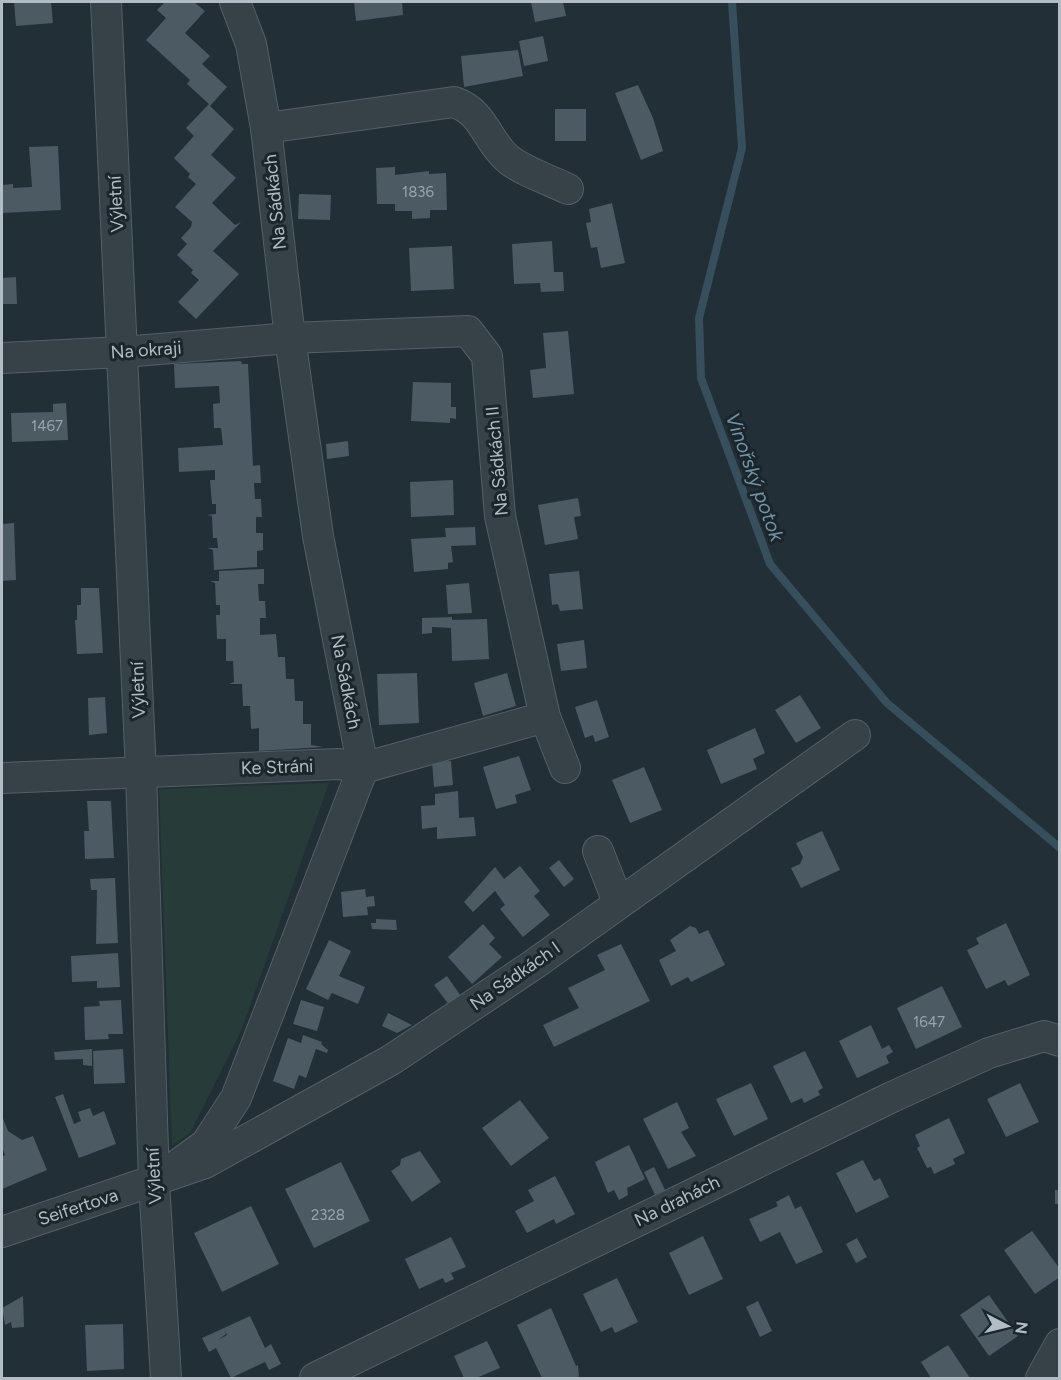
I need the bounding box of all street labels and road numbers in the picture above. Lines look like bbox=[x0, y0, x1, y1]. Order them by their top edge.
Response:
street label: Na Sádkách bbox=[259, 153, 291, 251]
street label: Výletní bbox=[103, 174, 128, 233]
street label: Na okraji bbox=[110, 337, 182, 363]
street label: Na Sádkách II bbox=[481, 405, 513, 517]
street label: Na Sádkách bbox=[326, 633, 366, 731]
street label: Výletní bbox=[126, 660, 150, 719]
street label: Ke Stráni bbox=[240, 755, 314, 779]
street label: Na Sádkách I bbox=[466, 937, 564, 1015]
street label: Výletní bbox=[141, 1146, 166, 1205]
street label: Na drahách bbox=[631, 1171, 723, 1231]
street label: Seifertova bbox=[35, 1184, 121, 1230]

